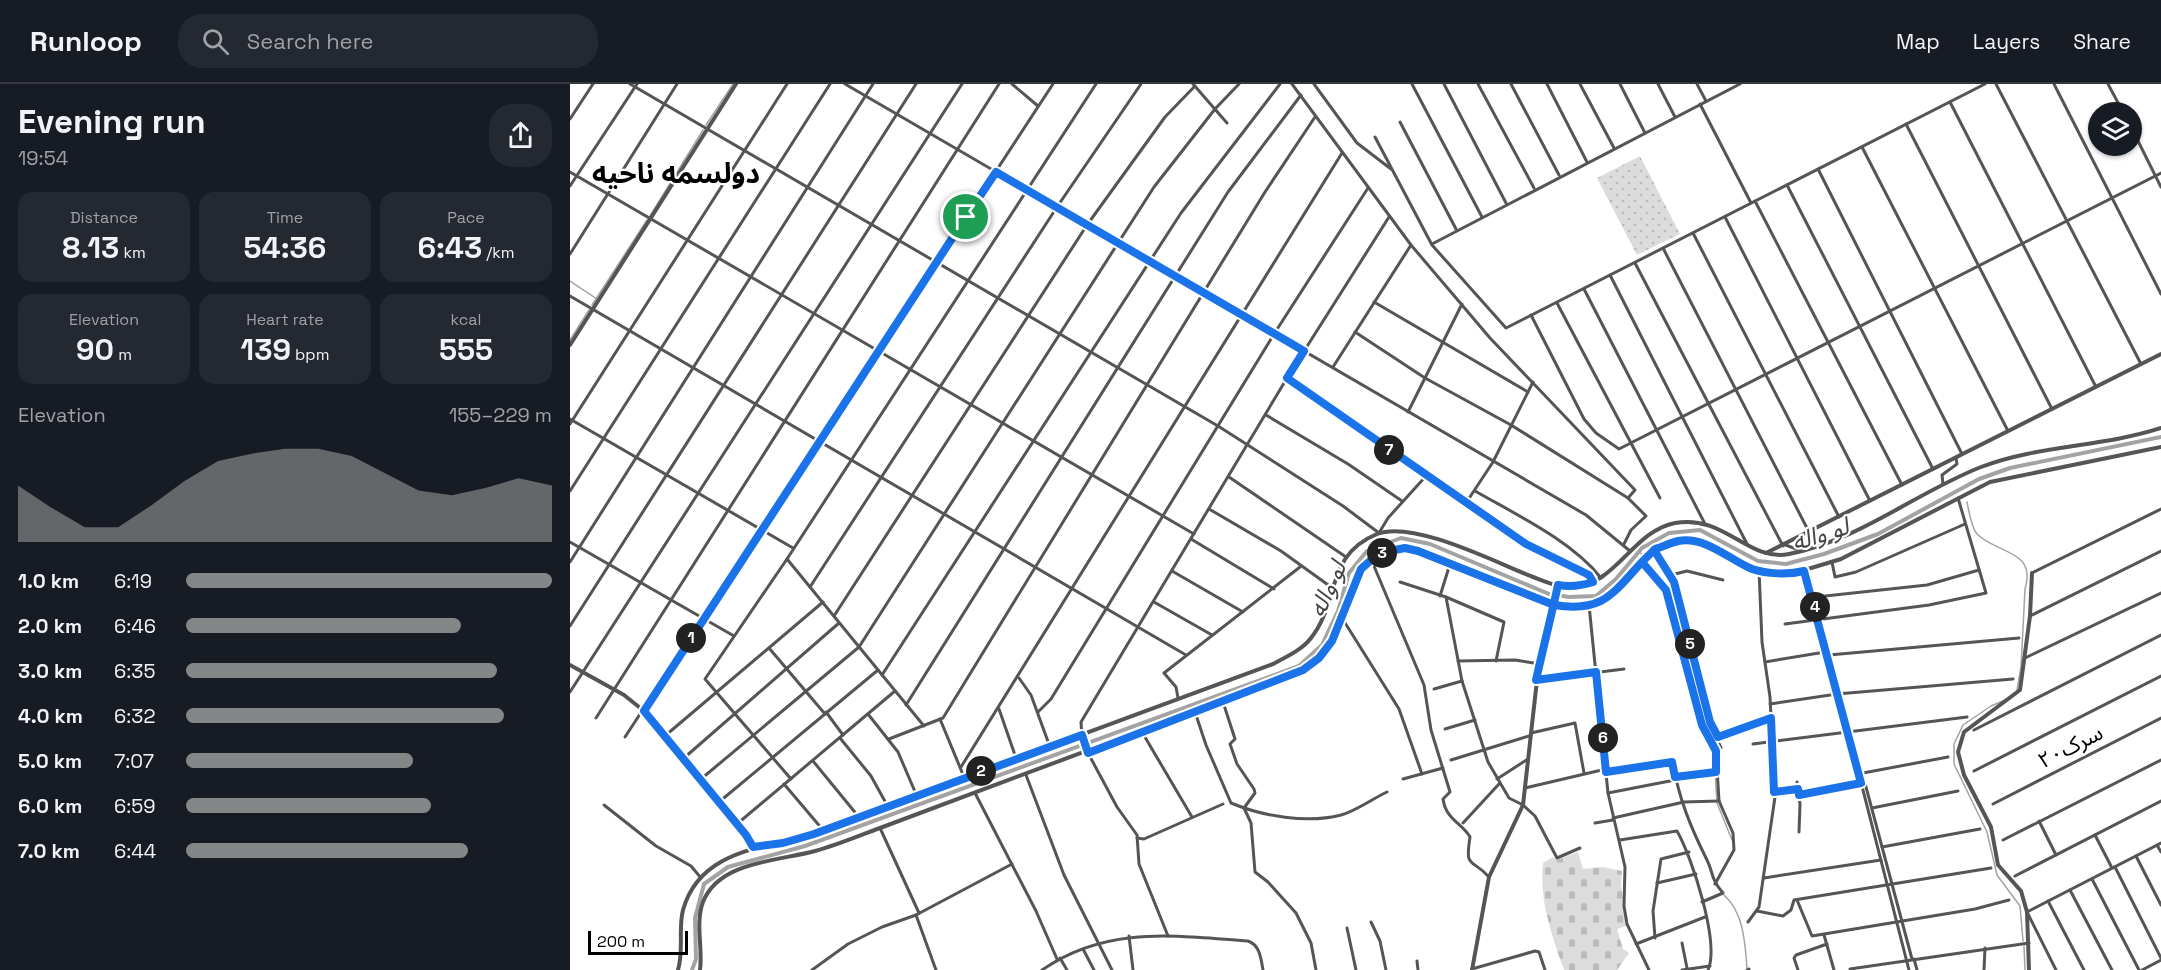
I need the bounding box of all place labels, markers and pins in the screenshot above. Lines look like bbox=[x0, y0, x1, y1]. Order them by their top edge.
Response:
pin bbox=[940, 191, 991, 242]
pin: 7 bbox=[1374, 435, 1404, 465]
pin: 3 bbox=[1367, 538, 1397, 568]
pin: 4 bbox=[1800, 592, 1830, 622]
pin: 1 bbox=[676, 623, 706, 653]
pin: 5 bbox=[1675, 629, 1705, 659]
pin: 6 bbox=[1588, 723, 1618, 753]
pin: 2 bbox=[966, 756, 996, 786]

